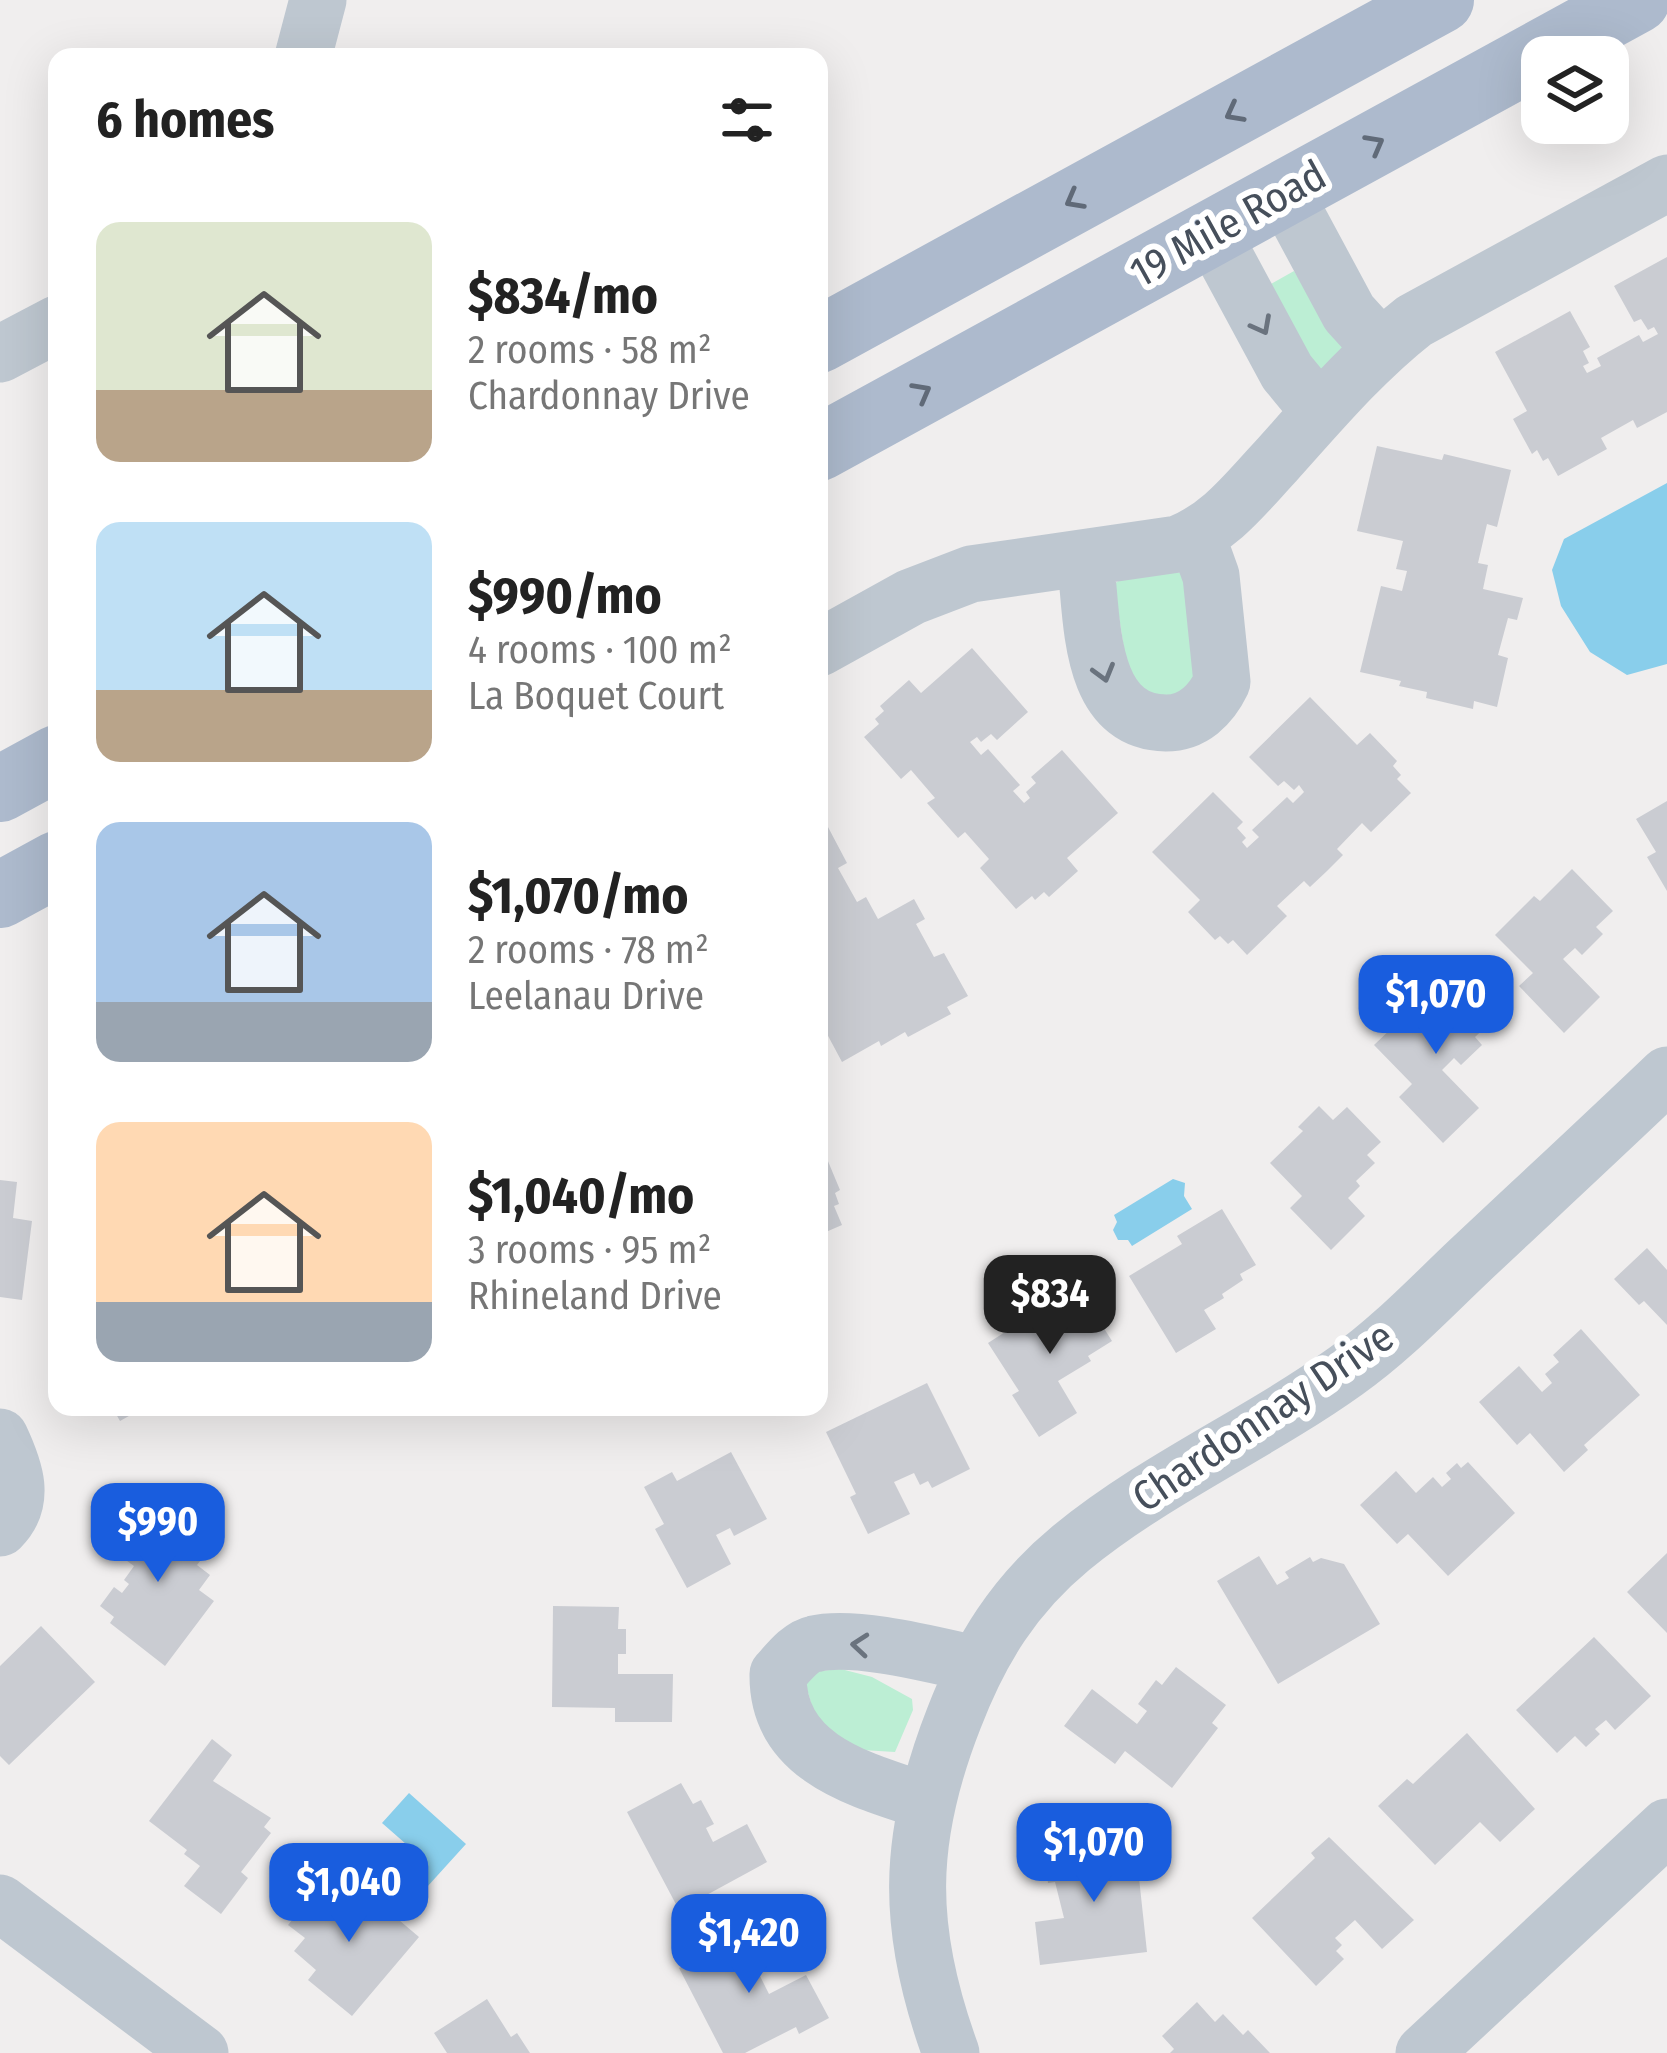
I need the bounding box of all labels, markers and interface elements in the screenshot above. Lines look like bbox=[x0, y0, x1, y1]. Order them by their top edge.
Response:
map controls bbox=[1521, 36, 1629, 144]
button: layers bbox=[1521, 36, 1629, 144]
icon: filters bbox=[714, 87, 780, 153]
text: 6 homes bbox=[96, 89, 274, 151]
one-way arrow bbox=[1225, 99, 1246, 122]
one-way arrow bbox=[1362, 136, 1383, 159]
street label: 19 Mile Road bbox=[1122, 150, 1334, 298]
one-way arrow bbox=[1065, 186, 1086, 209]
text: $834/mo bbox=[468, 265, 658, 327]
icon: home bbox=[192, 270, 336, 414]
one-way arrow bbox=[1248, 313, 1271, 334]
text: 2 rooms · 58 m² bbox=[468, 327, 712, 373]
text: Chardonnay Drive bbox=[468, 373, 750, 419]
one-way arrow bbox=[909, 383, 930, 406]
text: $990/mo bbox=[468, 565, 662, 627]
icon: home bbox=[192, 570, 336, 714]
text: 4 rooms · 100 m² bbox=[468, 627, 732, 673]
one-way arrow bbox=[1090, 662, 1115, 683]
text: La Boquet Court bbox=[468, 673, 724, 719]
text: $1,070/mo bbox=[468, 865, 688, 927]
icon: home bbox=[192, 870, 336, 1014]
text: 2 rooms · 78 m² bbox=[468, 927, 709, 973]
pin: $1,070 bbox=[1338, 955, 1534, 1057]
text: $1,070 bbox=[1386, 971, 1486, 1017]
text: Leelanau Drive bbox=[468, 973, 704, 1019]
text: $1,040/mo bbox=[468, 1165, 694, 1227]
icon: home bbox=[192, 1170, 336, 1314]
text: 3 rooms · 95 m² bbox=[468, 1227, 711, 1273]
pin: $834 bbox=[979, 1255, 1121, 1357]
text: $834 bbox=[1011, 1271, 1089, 1317]
text: Rhineland Drive bbox=[468, 1273, 722, 1319]
street label: Chardonnay Drive bbox=[1123, 1311, 1403, 1523]
pin: $990 bbox=[87, 1483, 229, 1585]
text: $990 bbox=[118, 1499, 198, 1545]
one-way arrow bbox=[850, 1633, 869, 1658]
pin: $1,070 bbox=[996, 1803, 1192, 1905]
text: $1,070 bbox=[1044, 1819, 1144, 1865]
pin: $1,040 bbox=[251, 1843, 447, 1945]
text: $1,040 bbox=[296, 1859, 402, 1905]
pin: $1,420 bbox=[651, 1894, 847, 1996]
text: $1,420 bbox=[698, 1910, 800, 1956]

